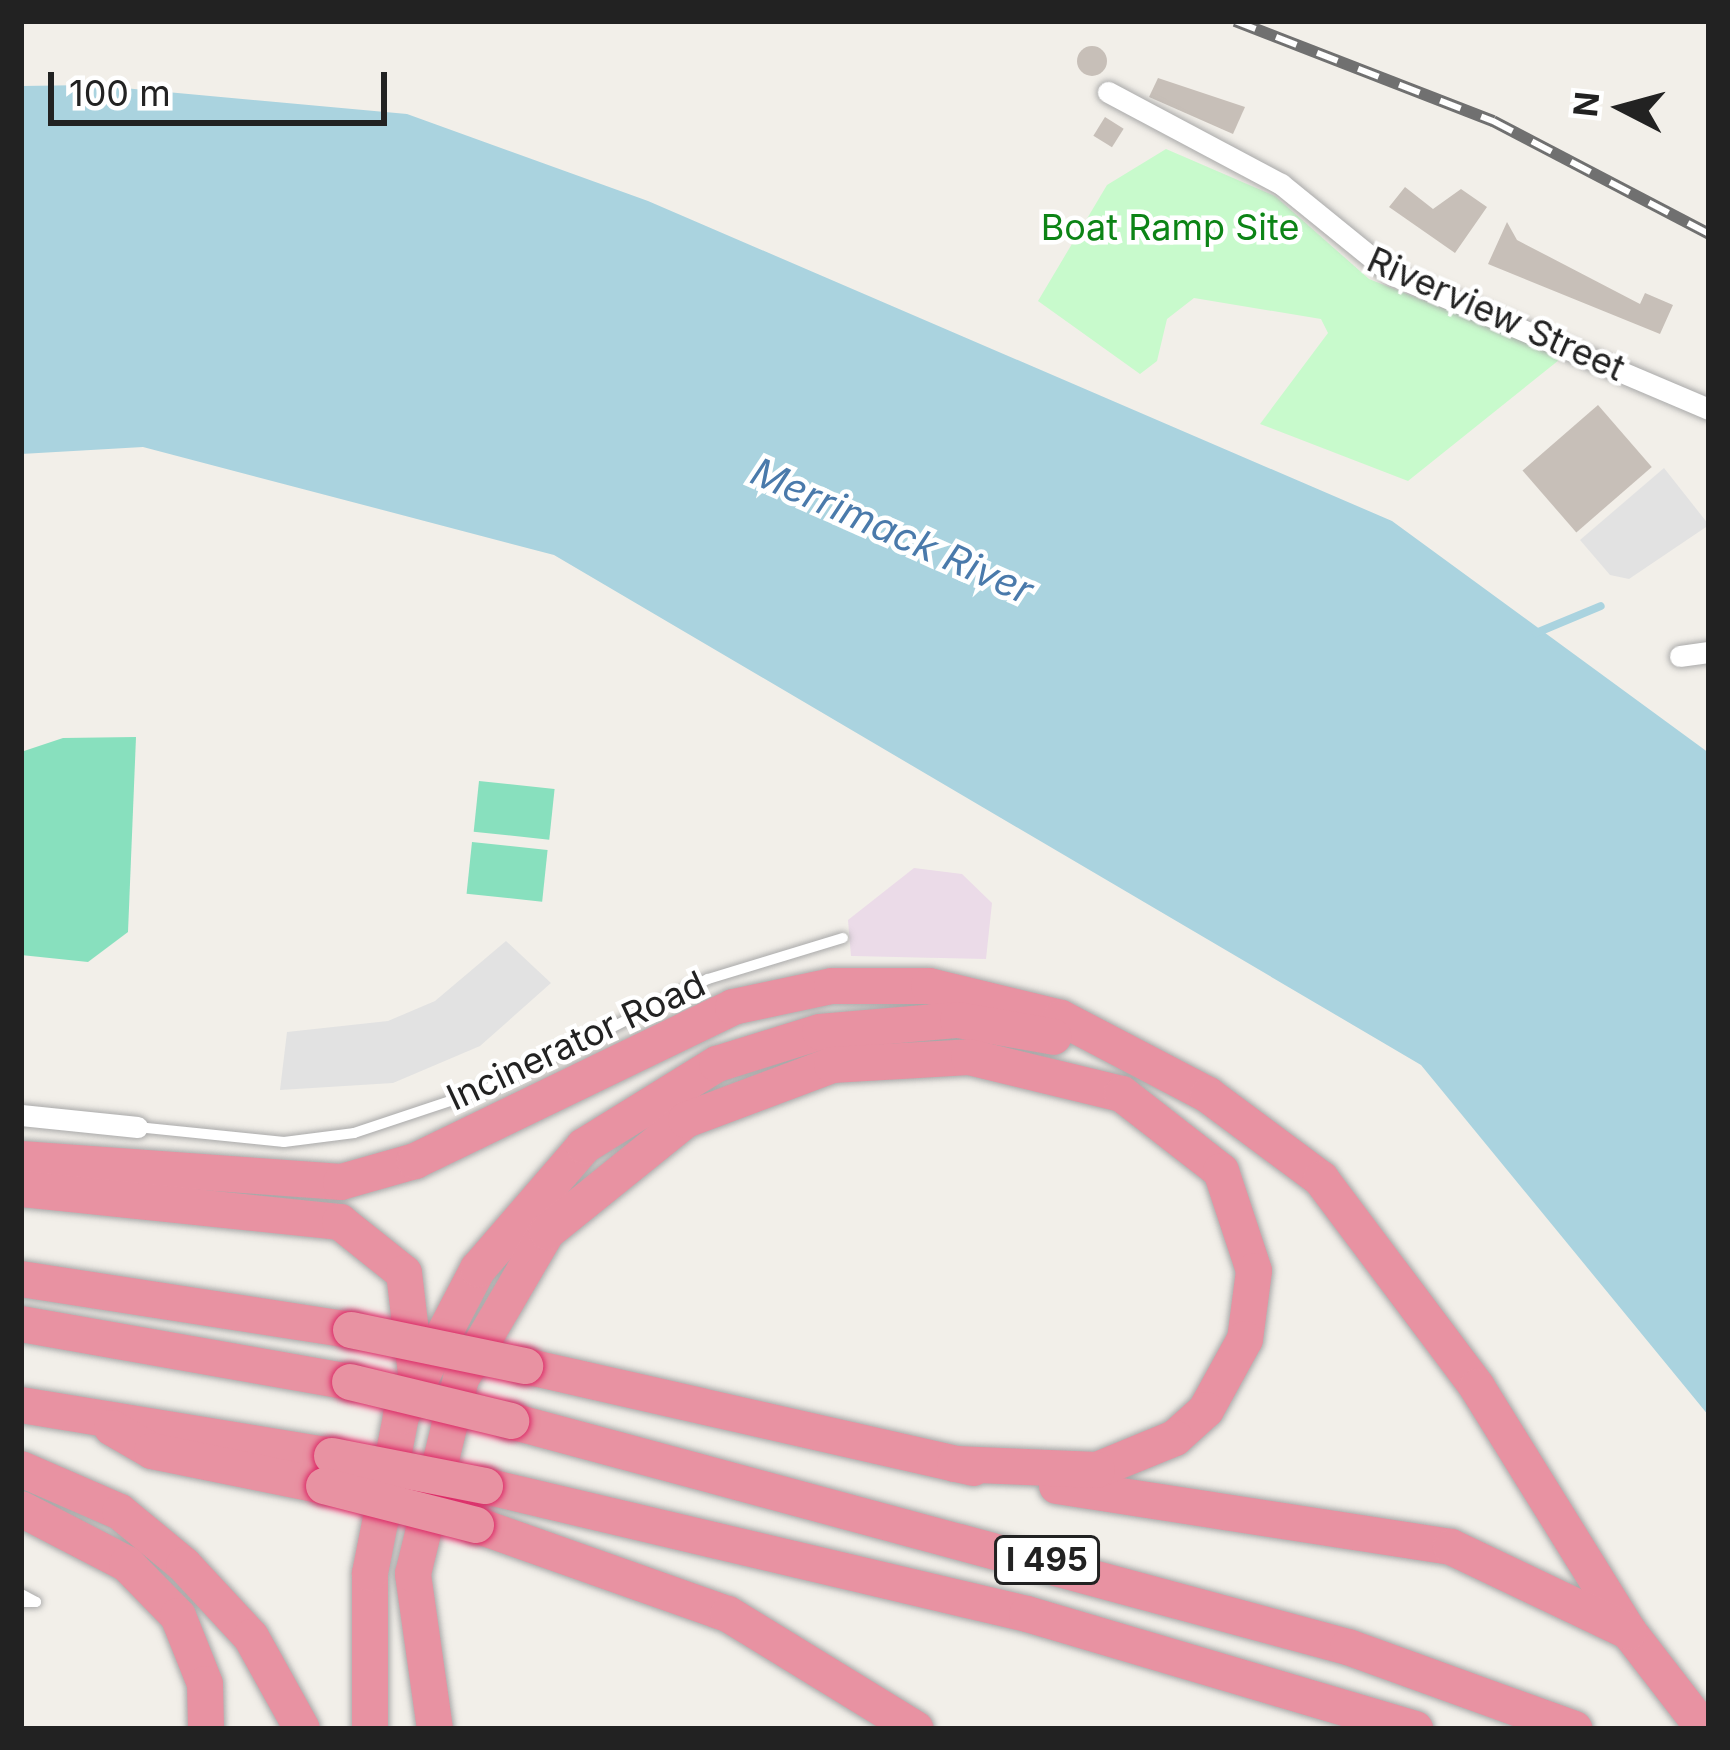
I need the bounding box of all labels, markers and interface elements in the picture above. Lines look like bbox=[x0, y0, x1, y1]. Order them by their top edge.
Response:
scale bar bbox=[54, 48, 393, 122]
north arrow bbox=[1562, 48, 1682, 168]
text: 100 m bbox=[69, 71, 171, 115]
text: N bbox=[1565, 90, 1607, 119]
park label: Boat Ramp Site bbox=[1041, 206, 1299, 250]
street label: Riverview Street bbox=[1361, 238, 1631, 390]
water label: Merrimack River bbox=[744, 448, 1040, 614]
street label: Incinerator Road bbox=[440, 962, 712, 1120]
road number: I 495 bbox=[993, 1533, 1101, 1587]

